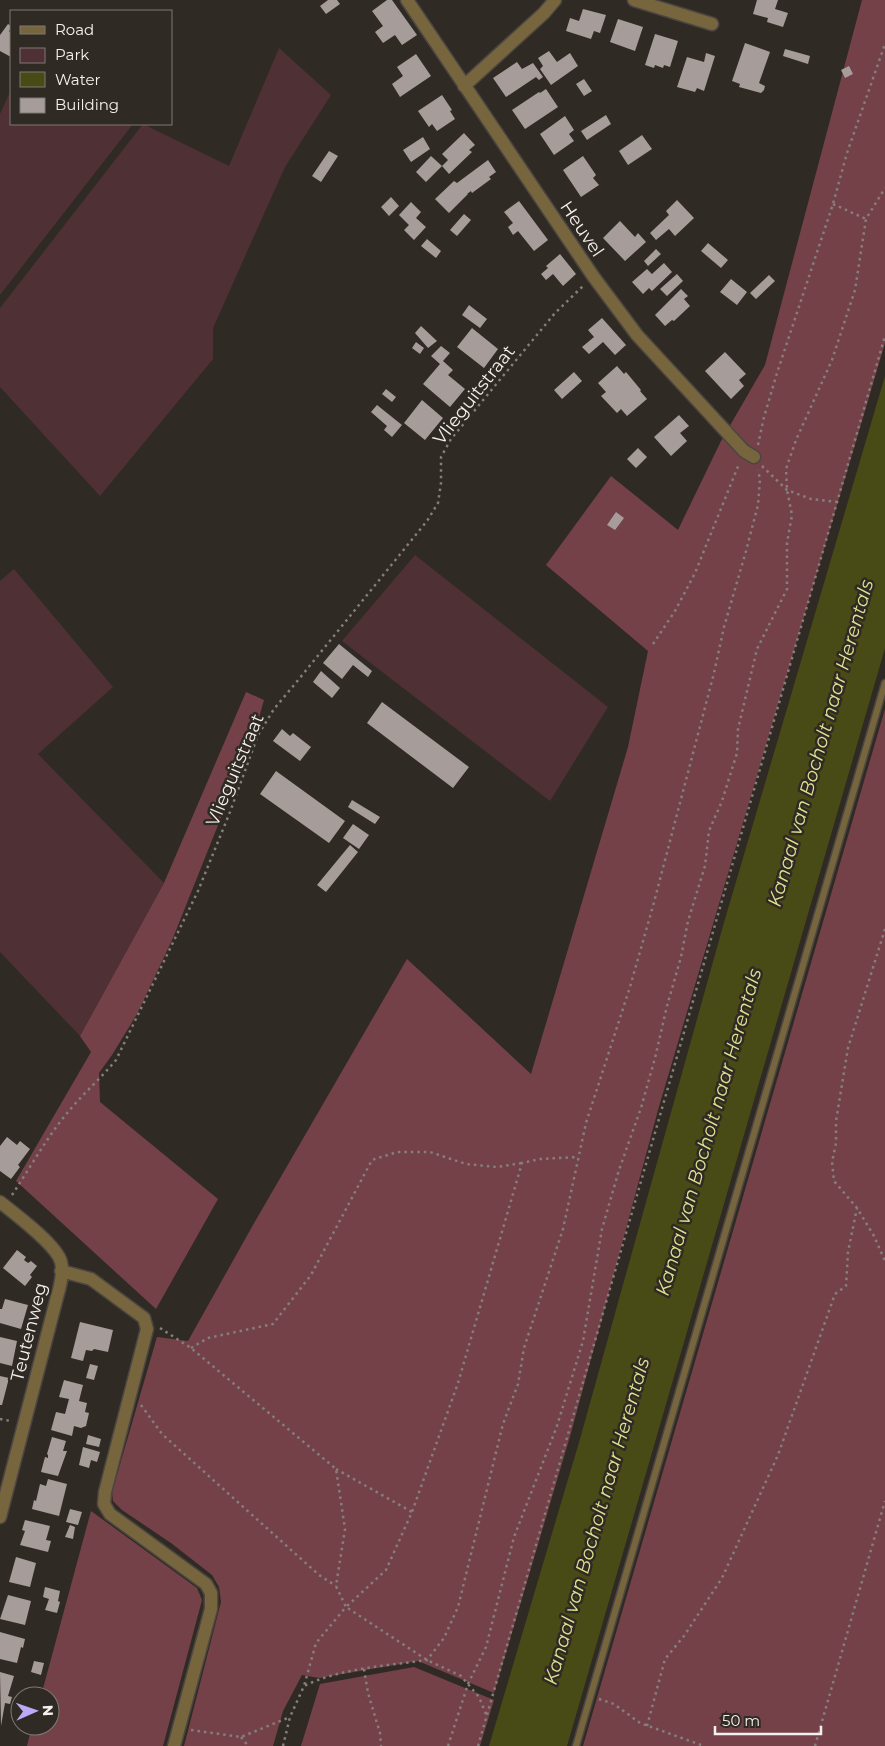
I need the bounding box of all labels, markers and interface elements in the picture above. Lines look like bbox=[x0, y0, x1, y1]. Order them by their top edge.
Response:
legend bbox=[10, 10, 172, 125]
text: Road bbox=[55, 20, 94, 39]
text: Park bbox=[55, 45, 89, 64]
text: Water bbox=[55, 70, 101, 89]
text: Building bbox=[55, 95, 119, 114]
street label: Heuvel bbox=[555, 197, 609, 261]
street label: Vlieguitstraat bbox=[428, 341, 520, 449]
water label: Kanaal van Bocholt naar Herentals bbox=[763, 577, 878, 909]
street label: Vlieguitstraat bbox=[201, 710, 269, 830]
water label: Kanaal van Bocholt naar Herentals bbox=[651, 966, 766, 1298]
street label: Teutenweg bbox=[6, 1280, 52, 1384]
water label: Kanaal van Bocholt naar Herentals bbox=[539, 1355, 654, 1687]
north arrow bbox=[10, 1686, 60, 1736]
scale bar bbox=[715, 1704, 821, 1736]
text: N bbox=[39, 1705, 57, 1717]
text: 50 m bbox=[722, 1711, 760, 1730]

